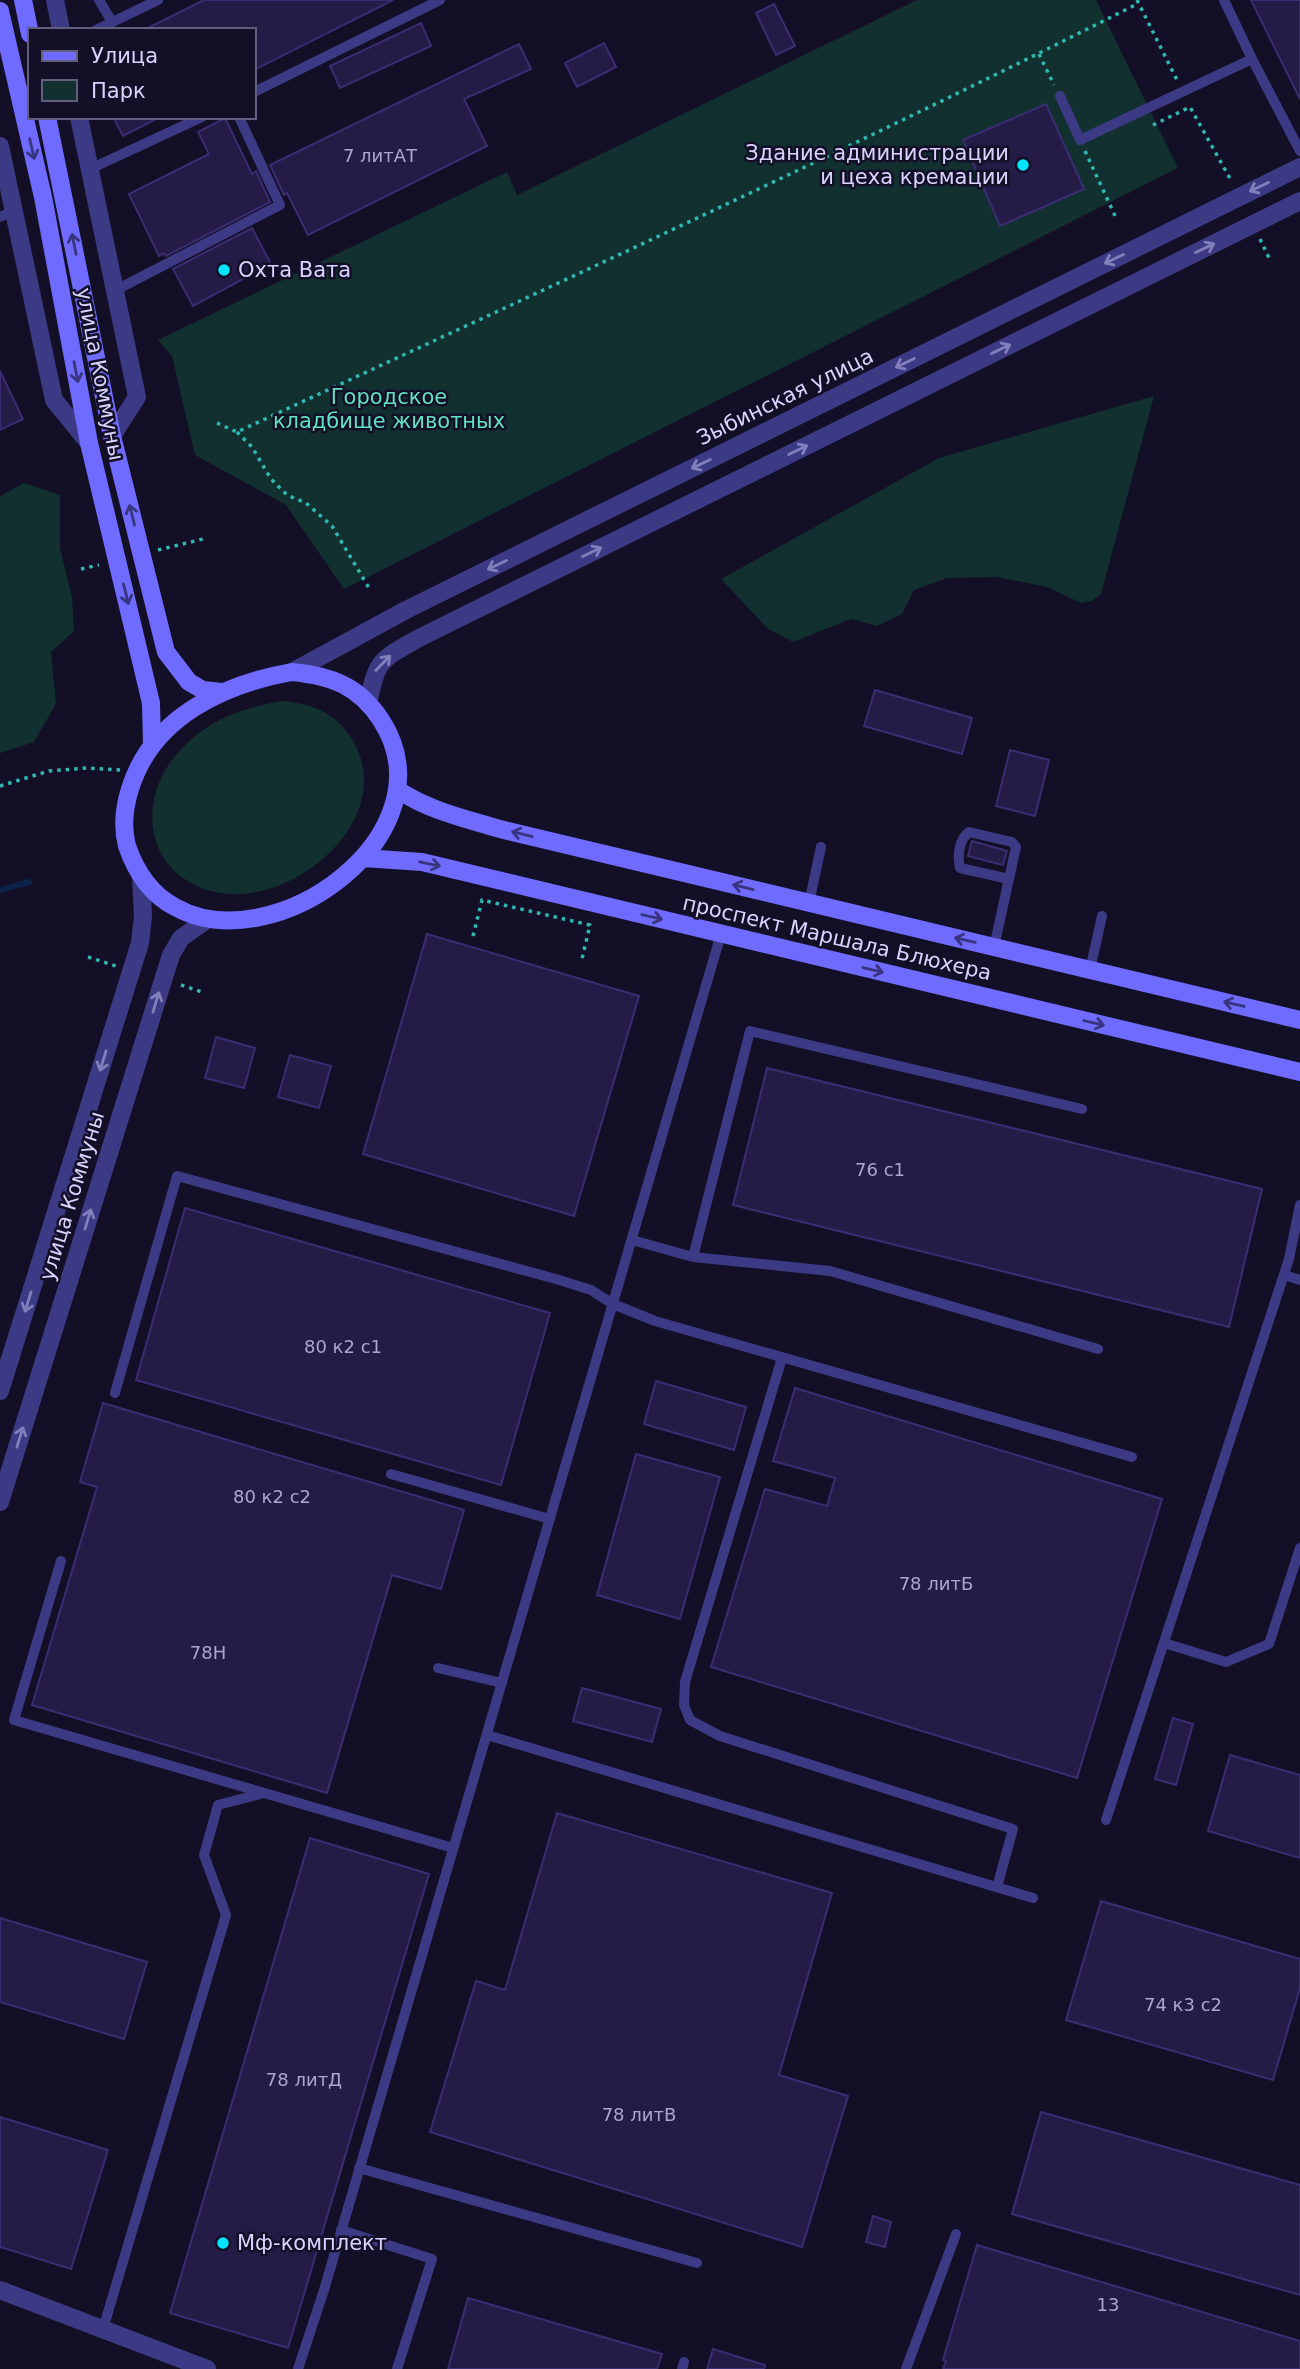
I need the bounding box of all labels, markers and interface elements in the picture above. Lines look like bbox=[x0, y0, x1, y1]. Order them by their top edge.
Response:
legend bbox=[28, 28, 256, 119]
text: Улица bbox=[91, 44, 158, 68]
text: Парк bbox=[91, 79, 146, 103]
one-way arrow bbox=[26, 137, 39, 160]
place label: Здание администрации и цеха кремации bbox=[745, 141, 1009, 189]
house number: 7 литАТ bbox=[343, 145, 418, 166]
marker: Здание администрации и цеха кремации bbox=[1015, 157, 1031, 173]
one-way arrow bbox=[1249, 181, 1270, 194]
one-way arrow bbox=[66, 233, 80, 256]
one-way arrow bbox=[1194, 240, 1215, 254]
one-way arrow bbox=[1104, 252, 1125, 266]
place label: Охта Вата bbox=[238, 258, 351, 282]
marker: Охта Вата bbox=[216, 262, 232, 278]
street label: улица Коммуны bbox=[71, 286, 129, 462]
one-way arrow bbox=[990, 342, 1011, 355]
street label: Зыбинская улица bbox=[693, 344, 877, 450]
one-way arrow bbox=[895, 356, 916, 370]
one-way arrow bbox=[70, 360, 83, 383]
park label: Городское кладбище животных bbox=[273, 385, 505, 433]
one-way arrow bbox=[787, 443, 807, 457]
one-way arrow bbox=[691, 457, 712, 471]
one-way arrow bbox=[125, 504, 138, 526]
one-way arrow bbox=[581, 544, 602, 558]
one-way arrow bbox=[487, 558, 508, 572]
one-way arrow bbox=[120, 582, 133, 605]
one-way arrow bbox=[375, 654, 391, 672]
one-way arrow bbox=[511, 827, 534, 840]
one-way arrow bbox=[418, 858, 441, 872]
one-way arrow bbox=[732, 880, 755, 894]
street label: проспект Маршала Блюхера bbox=[680, 891, 994, 985]
one-way arrow bbox=[640, 911, 663, 924]
one-way arrow bbox=[954, 932, 977, 946]
one-way arrow bbox=[861, 964, 884, 977]
one-way arrow bbox=[151, 992, 163, 1014]
one-way arrow bbox=[1223, 997, 1246, 1010]
one-way arrow bbox=[1082, 1017, 1105, 1030]
one-way arrow bbox=[95, 1050, 108, 1072]
street label: улица Коммуны bbox=[35, 1109, 109, 1283]
house number: 76 с1 bbox=[855, 1159, 905, 1180]
one-way arrow bbox=[83, 1209, 96, 1231]
one-way arrow bbox=[21, 1290, 33, 1312]
house number: 80 к2 с1 bbox=[304, 1336, 382, 1357]
one-way arrow bbox=[15, 1426, 28, 1448]
house number: 80 к2 с2 bbox=[233, 1486, 311, 1507]
house number: 78 литБ bbox=[899, 1573, 973, 1594]
house number: 78Н bbox=[190, 1642, 226, 1663]
house number: 74 к3 с2 bbox=[1144, 1994, 1222, 2015]
house number: 78 литД bbox=[266, 2069, 342, 2090]
house number: 78 литВ bbox=[602, 2104, 676, 2125]
place label: Мф-комплект bbox=[237, 2231, 387, 2255]
marker: Мф-комплект bbox=[215, 2235, 231, 2251]
house number: 13 bbox=[1097, 2294, 1119, 2315]

